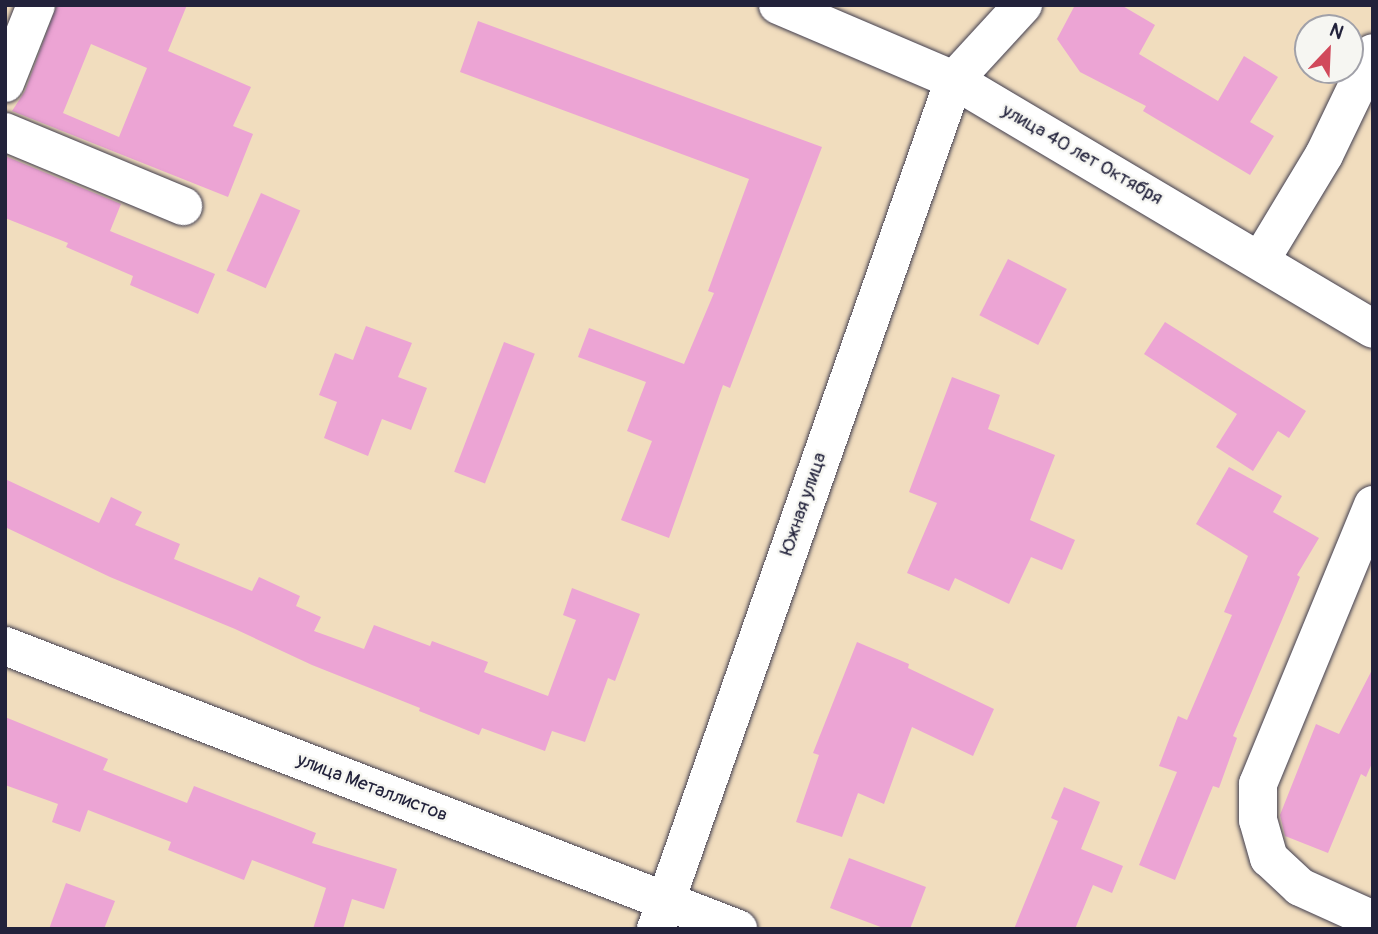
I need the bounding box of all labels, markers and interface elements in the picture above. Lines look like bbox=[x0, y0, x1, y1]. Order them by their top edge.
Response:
north arrow bbox=[1294, 14, 1364, 84]
text: N bbox=[1326, 18, 1347, 45]
street label: улица 40 лет Октября bbox=[998, 100, 1166, 210]
street label: Южная улица bbox=[776, 450, 832, 558]
street label: улица Металлистов bbox=[293, 749, 451, 827]

